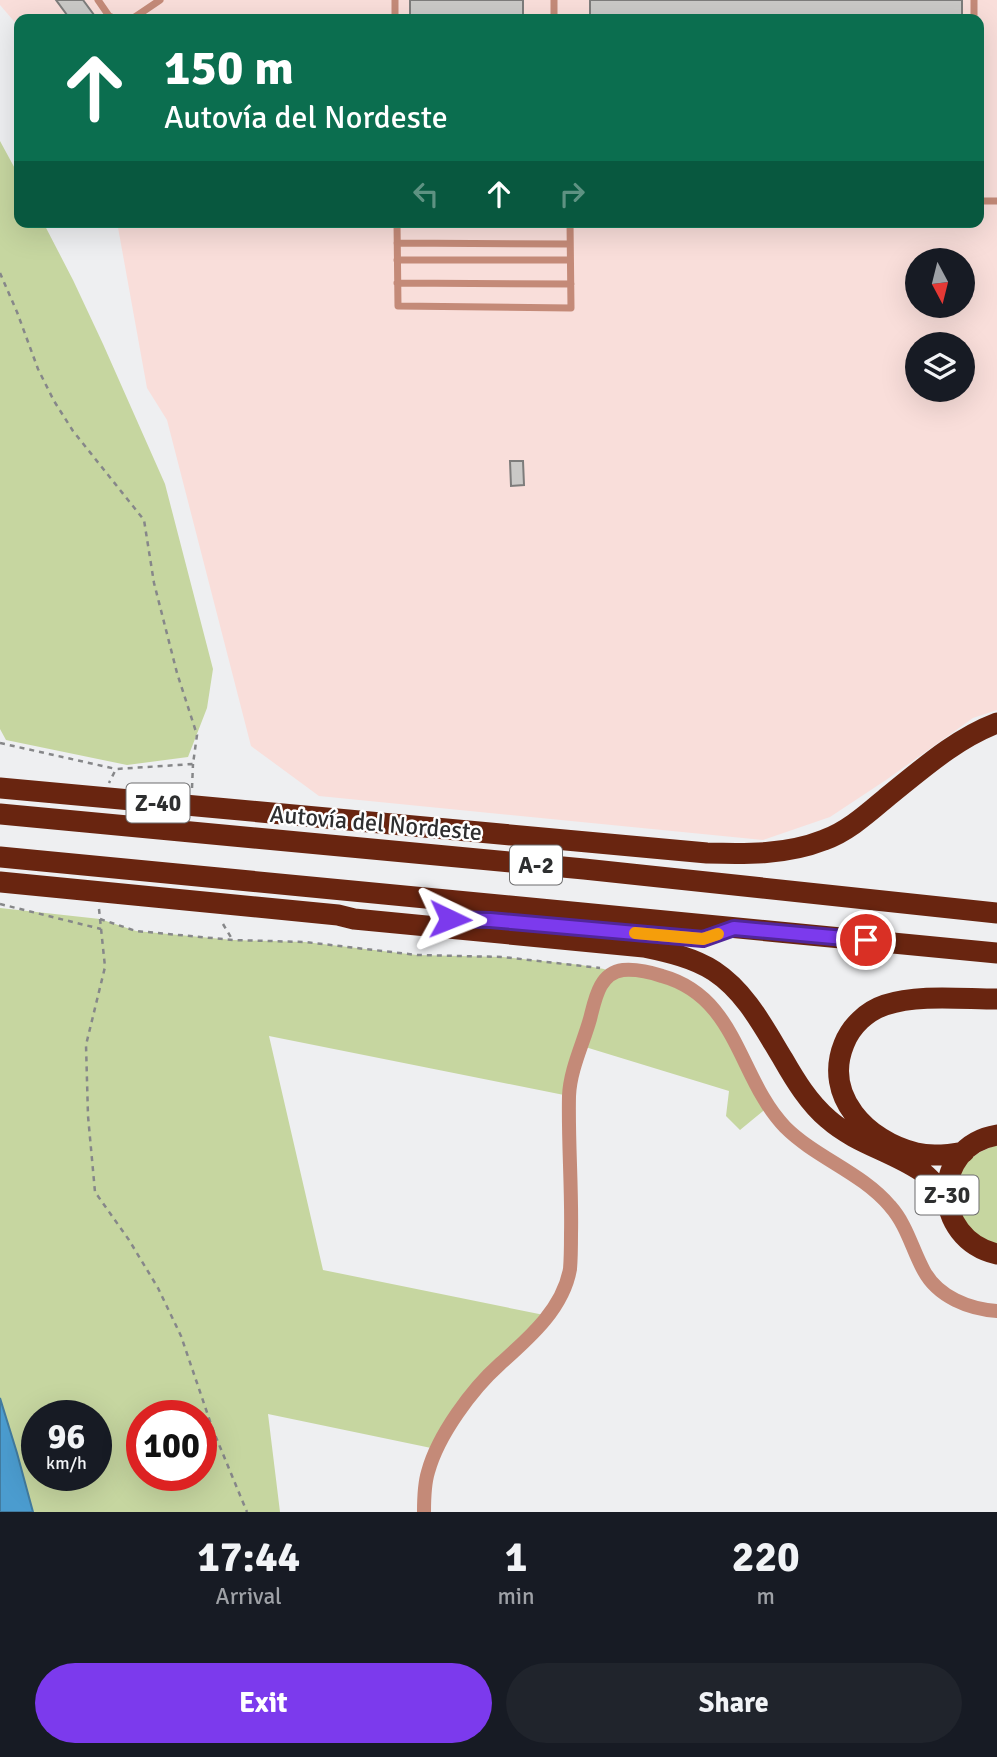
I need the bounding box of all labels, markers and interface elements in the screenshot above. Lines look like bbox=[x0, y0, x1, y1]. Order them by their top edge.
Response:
text: 150 m bbox=[164, 38, 294, 98]
icon: ahead bbox=[49, 42, 140, 133]
text: Autovía del Nordeste bbox=[164, 98, 448, 137]
icon: left bbox=[407, 175, 445, 213]
icon: ahead bbox=[480, 175, 518, 213]
icon: right bbox=[553, 175, 591, 213]
north arrow bbox=[905, 248, 975, 318]
map controls bbox=[905, 248, 975, 402]
button: layers bbox=[905, 332, 975, 402]
road number: Z-40 bbox=[127, 783, 190, 822]
street label: Autovía del Nordeste bbox=[269, 799, 483, 847]
road number: A-2 bbox=[510, 846, 562, 884]
position arrow bbox=[413, 882, 487, 956]
pin bbox=[836, 910, 896, 970]
icon: arrive bbox=[847, 921, 885, 959]
road number: Z-30 bbox=[916, 1176, 978, 1214]
speed limit sign: 100 bbox=[126, 1400, 217, 1491]
text: 96 bbox=[48, 1415, 85, 1458]
text: km/h bbox=[46, 1452, 87, 1474]
text: 17:44 bbox=[197, 1532, 300, 1583]
text: 1 bbox=[505, 1532, 527, 1583]
text: 220 bbox=[732, 1532, 800, 1583]
text: Arrival bbox=[216, 1582, 282, 1611]
text: min bbox=[497, 1582, 535, 1611]
text: m bbox=[757, 1582, 775, 1611]
button: Exit bbox=[35, 1663, 492, 1743]
button: Share bbox=[506, 1663, 962, 1743]

